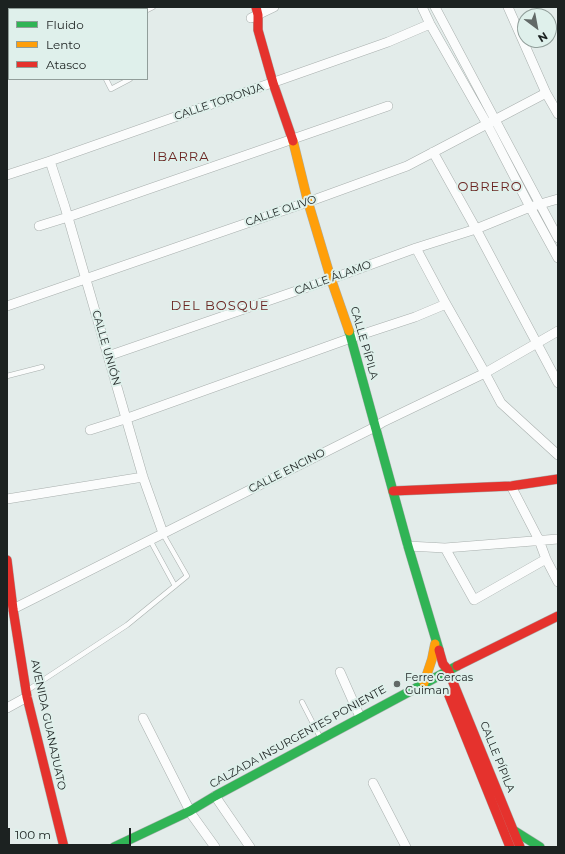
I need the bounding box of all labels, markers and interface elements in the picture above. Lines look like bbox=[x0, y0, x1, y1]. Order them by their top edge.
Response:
legend bbox=[8, 8, 148, 80]
north arrow bbox=[517, 8, 557, 48]
text: Fluido bbox=[46, 17, 84, 32]
text: N bbox=[535, 29, 550, 46]
text: Lento bbox=[46, 37, 81, 52]
text: Atasco bbox=[46, 57, 86, 72]
street label: CALLE TORONJA bbox=[173, 81, 265, 123]
district label: IBARRA bbox=[152, 149, 210, 165]
district label: OBRERO bbox=[457, 179, 523, 195]
street label: CALLE OLIVO bbox=[244, 193, 318, 229]
street label: CALLE ÁLAMO bbox=[293, 258, 373, 298]
district label: DEL BOSQUE bbox=[170, 298, 270, 314]
street label: CALLE PÍPILA bbox=[347, 305, 381, 381]
street label: CALLE UNIÓN bbox=[89, 309, 123, 387]
street label: CALLE ENCINO bbox=[246, 446, 328, 496]
street label: AVENIDA GUANAJUATO bbox=[28, 658, 68, 792]
place label: Ferre Cercas Guiman bbox=[405, 671, 473, 697]
marker: Ferre Cercas Guiman bbox=[392, 679, 402, 689]
street label: CALZADA INSURGENTES PONIENTE bbox=[207, 683, 389, 791]
street label: CALLE PÍPILA bbox=[477, 720, 517, 794]
scale bar bbox=[10, 820, 133, 846]
text: 100 m bbox=[15, 827, 51, 842]

